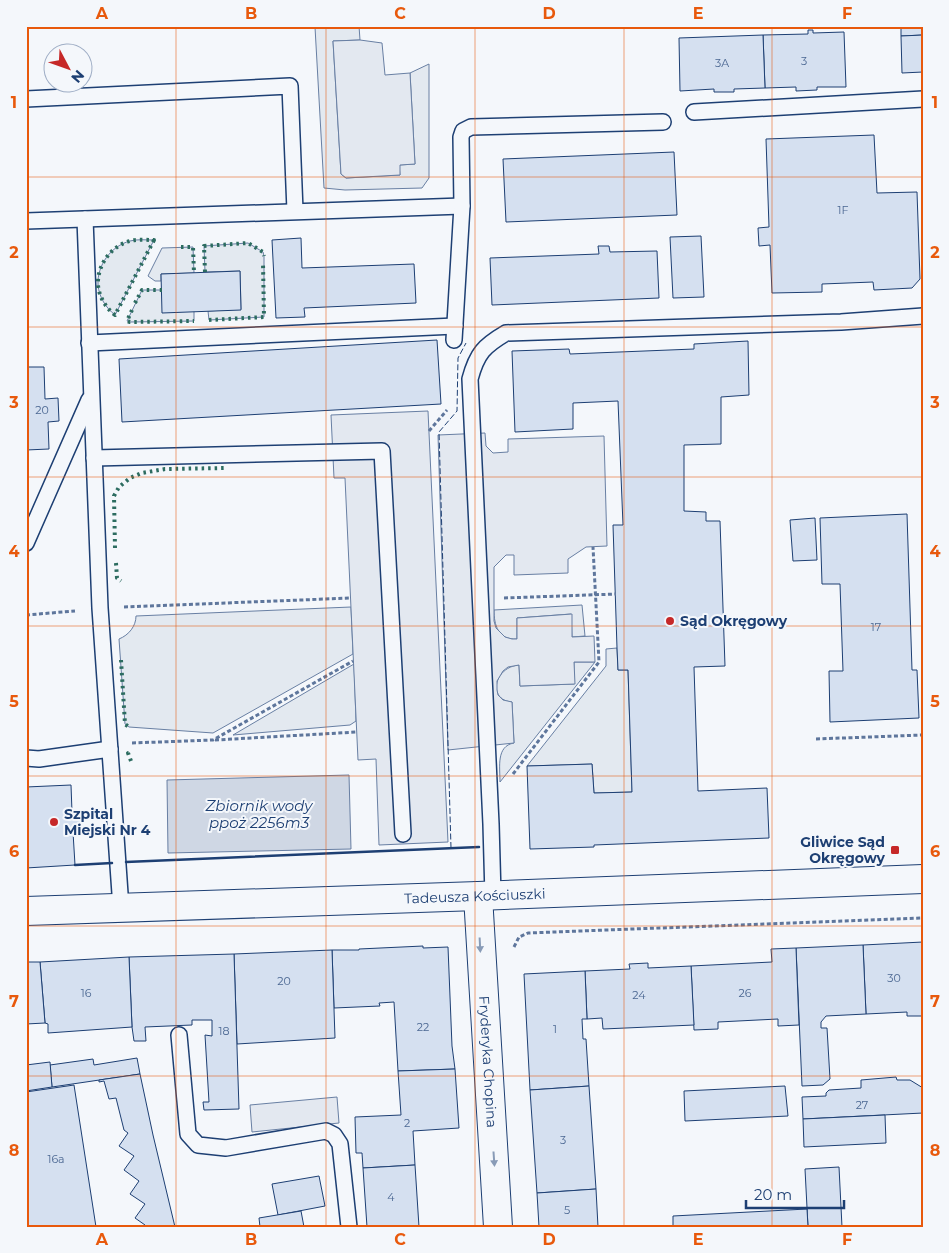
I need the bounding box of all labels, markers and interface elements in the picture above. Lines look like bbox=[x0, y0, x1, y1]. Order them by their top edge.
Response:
text: A bbox=[95, 4, 109, 23]
text: B bbox=[245, 4, 257, 23]
text: C bbox=[394, 4, 406, 23]
text: D bbox=[542, 4, 556, 23]
text: E bbox=[693, 4, 703, 23]
text: F bbox=[842, 4, 852, 23]
north arrow bbox=[42, 42, 92, 92]
house number: 3 bbox=[801, 54, 807, 68]
house number: 3A bbox=[715, 56, 729, 70]
text: N bbox=[67, 66, 88, 87]
text: 1 bbox=[11, 93, 17, 112]
text: 1 bbox=[932, 93, 938, 112]
house number: 1F bbox=[838, 203, 849, 217]
text: 2 bbox=[9, 243, 19, 262]
text: 2 bbox=[930, 243, 940, 262]
text: 3 bbox=[8, 393, 19, 412]
text: 3 bbox=[929, 393, 940, 412]
house number: 20 bbox=[35, 403, 49, 417]
text: 4 bbox=[8, 542, 20, 561]
text: 4 bbox=[929, 542, 941, 561]
place label: Sąd Okręgowy bbox=[680, 612, 788, 630]
marker: Sąd Okręgowy bbox=[664, 615, 676, 627]
house number: 17 bbox=[871, 620, 881, 634]
text: 5 bbox=[9, 692, 19, 711]
text: 5 bbox=[930, 692, 940, 711]
water label: Zbiornik wody ppoż 2256m3 bbox=[205, 796, 313, 832]
place label: Szpital Miejski Nr 4 bbox=[64, 805, 151, 839]
marker: Szpital Miejski Nr 4 bbox=[48, 816, 60, 828]
place label: Gliwice Sąd Okręgowy bbox=[800, 833, 886, 867]
text: 6 bbox=[9, 842, 19, 861]
text: 6 bbox=[930, 842, 940, 861]
marker: Gliwice Sąd Okręgowy bbox=[889, 844, 901, 856]
street label: Tadeusza Kościuszki bbox=[404, 884, 546, 907]
one-way arrow bbox=[477, 937, 485, 953]
house number: 30 bbox=[887, 971, 901, 985]
house number: 20 bbox=[277, 974, 291, 988]
house number: 16 bbox=[81, 986, 92, 1000]
house number: 26 bbox=[739, 986, 752, 1000]
house number: 24 bbox=[632, 988, 646, 1002]
text: 7 bbox=[9, 992, 19, 1011]
text: 7 bbox=[930, 992, 940, 1011]
street label: Fryderyka Chopina bbox=[475, 995, 501, 1128]
house number: 22 bbox=[417, 1020, 429, 1034]
house number: 1 bbox=[553, 1022, 557, 1036]
house number: 18 bbox=[219, 1024, 230, 1038]
house number: 27 bbox=[856, 1098, 868, 1112]
house number: 2 bbox=[404, 1116, 410, 1130]
house number: 3 bbox=[560, 1133, 566, 1147]
text: 8 bbox=[9, 1141, 19, 1160]
text: 8 bbox=[930, 1141, 940, 1160]
house number: 16a bbox=[47, 1152, 65, 1166]
one-way arrow bbox=[490, 1152, 498, 1168]
scale bar bbox=[746, 1178, 844, 1210]
text: 20 m bbox=[754, 1185, 792, 1204]
house number: 4 bbox=[387, 1190, 395, 1204]
house number: 5 bbox=[564, 1203, 570, 1217]
text: A bbox=[95, 1230, 109, 1249]
text: B bbox=[245, 1230, 257, 1249]
text: C bbox=[394, 1230, 406, 1249]
text: D bbox=[542, 1230, 556, 1249]
text: E bbox=[693, 1230, 703, 1249]
text: F bbox=[842, 1230, 852, 1249]

